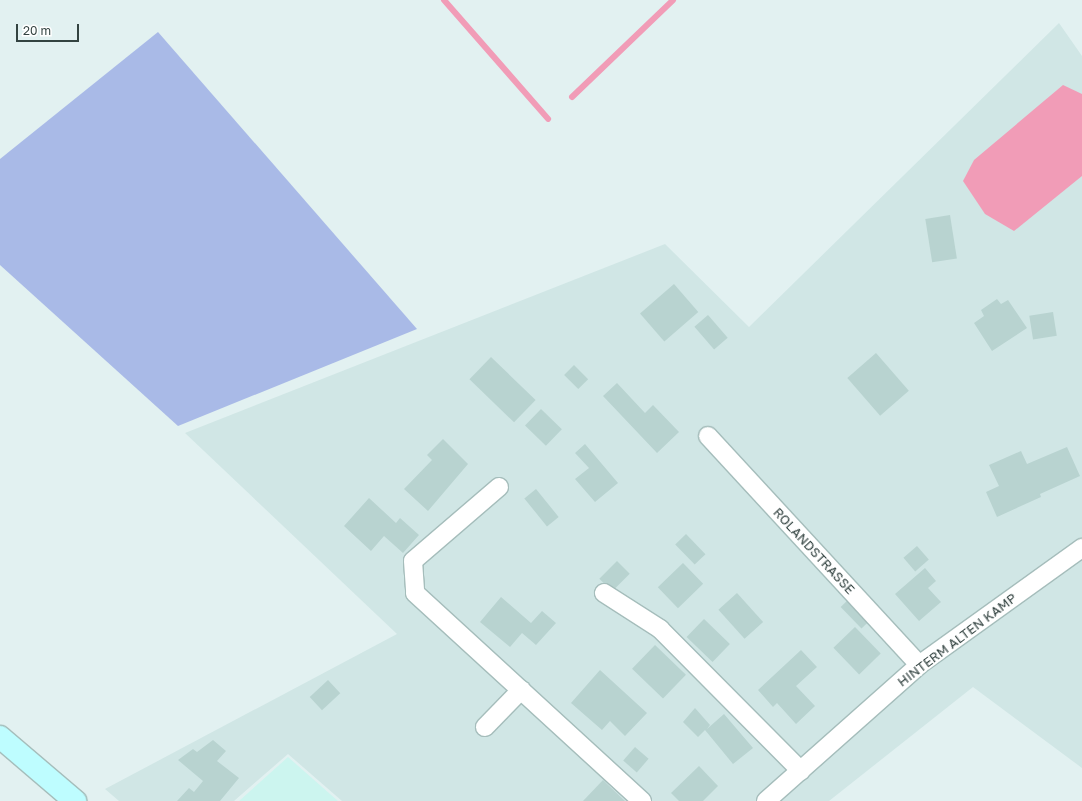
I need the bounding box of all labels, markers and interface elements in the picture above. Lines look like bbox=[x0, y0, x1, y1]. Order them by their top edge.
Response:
scale bar bbox=[18, 16, 81, 42]
text: 20 m bbox=[23, 23, 51, 38]
street label: ROLANDSTRASSE bbox=[770, 505, 858, 597]
street label: HINTERM ALTEN KAMP bbox=[894, 590, 1020, 690]

